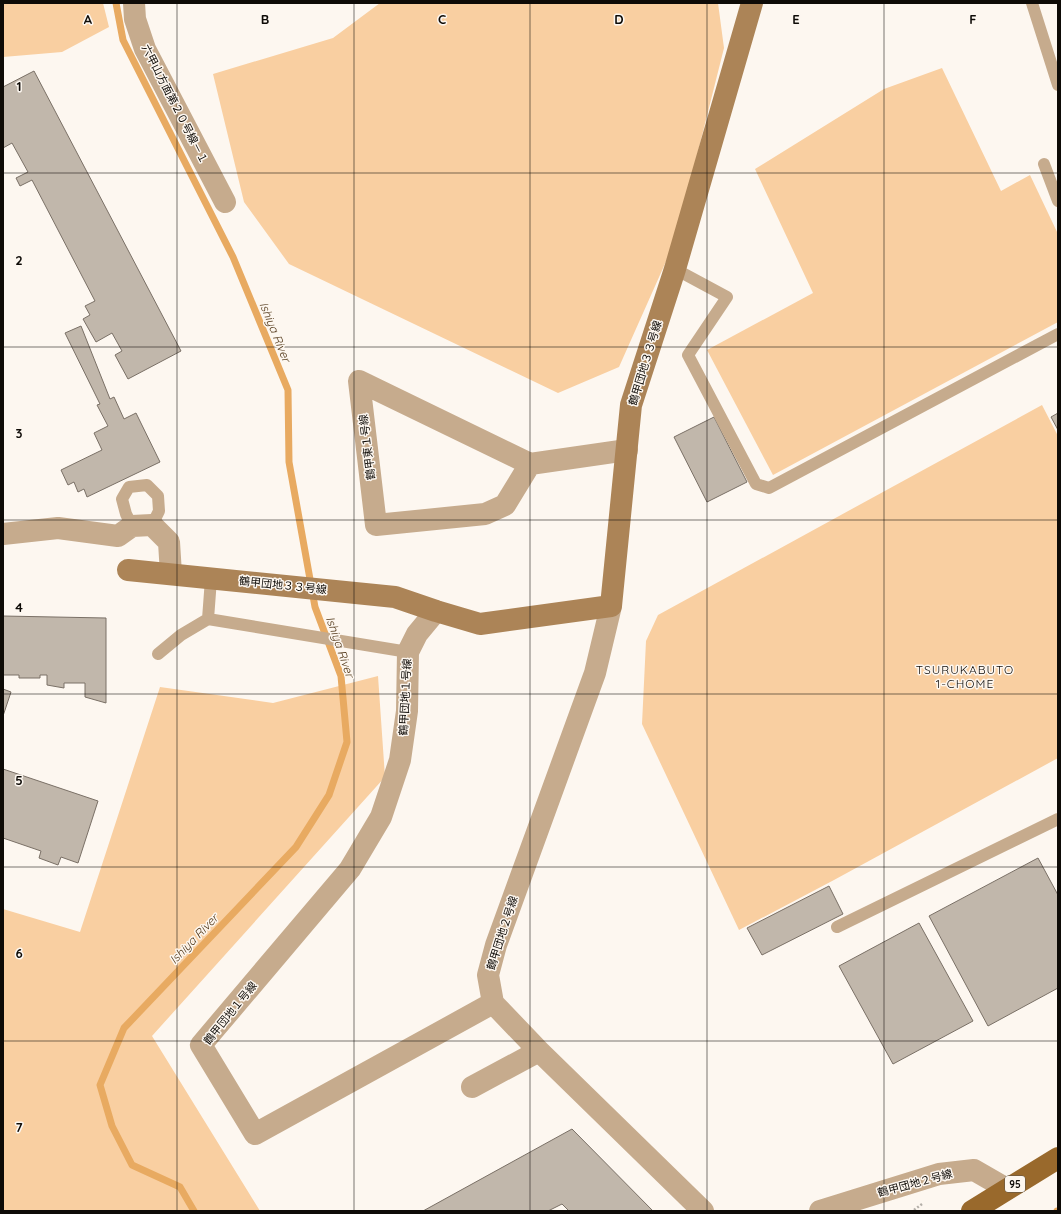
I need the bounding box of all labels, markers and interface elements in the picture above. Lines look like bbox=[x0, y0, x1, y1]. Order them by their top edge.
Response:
text: A bbox=[84, 11, 93, 27]
text: B bbox=[261, 11, 269, 27]
text: C bbox=[438, 11, 446, 27]
text: D bbox=[614, 11, 624, 27]
text: E bbox=[792, 11, 800, 27]
text: F bbox=[969, 11, 977, 27]
street label: 六甲山方面第２０号線－１ bbox=[139, 42, 211, 166]
text: 1 bbox=[16, 78, 22, 94]
text: 2 bbox=[15, 252, 23, 268]
water label: Ishiya River bbox=[257, 299, 295, 365]
street label: 鶴甲団地３３号線 bbox=[625, 319, 665, 407]
street label: 鶴甲東１号線 bbox=[356, 413, 378, 481]
text: 3 bbox=[16, 425, 23, 441]
street label: 鶴甲団地３３号線 bbox=[239, 573, 327, 597]
text: 4 bbox=[15, 599, 23, 615]
water label: Ishiya River bbox=[323, 614, 358, 681]
street label: 鶴甲団地１号線 bbox=[396, 658, 414, 736]
district label: TSURUKABUTO 1-CHOME bbox=[916, 662, 1014, 691]
text: 5 bbox=[15, 772, 23, 788]
street label: 鶴甲団地２号線 bbox=[483, 894, 521, 972]
water label: Ishiya River bbox=[166, 910, 222, 967]
text: 6 bbox=[15, 945, 23, 961]
street label: 鶴甲団地１号線 bbox=[200, 979, 260, 1047]
text: 7 bbox=[15, 1119, 23, 1135]
street label: 鶴甲団地２号線 bbox=[876, 1166, 954, 1200]
road number: 95 bbox=[1005, 1176, 1025, 1192]

